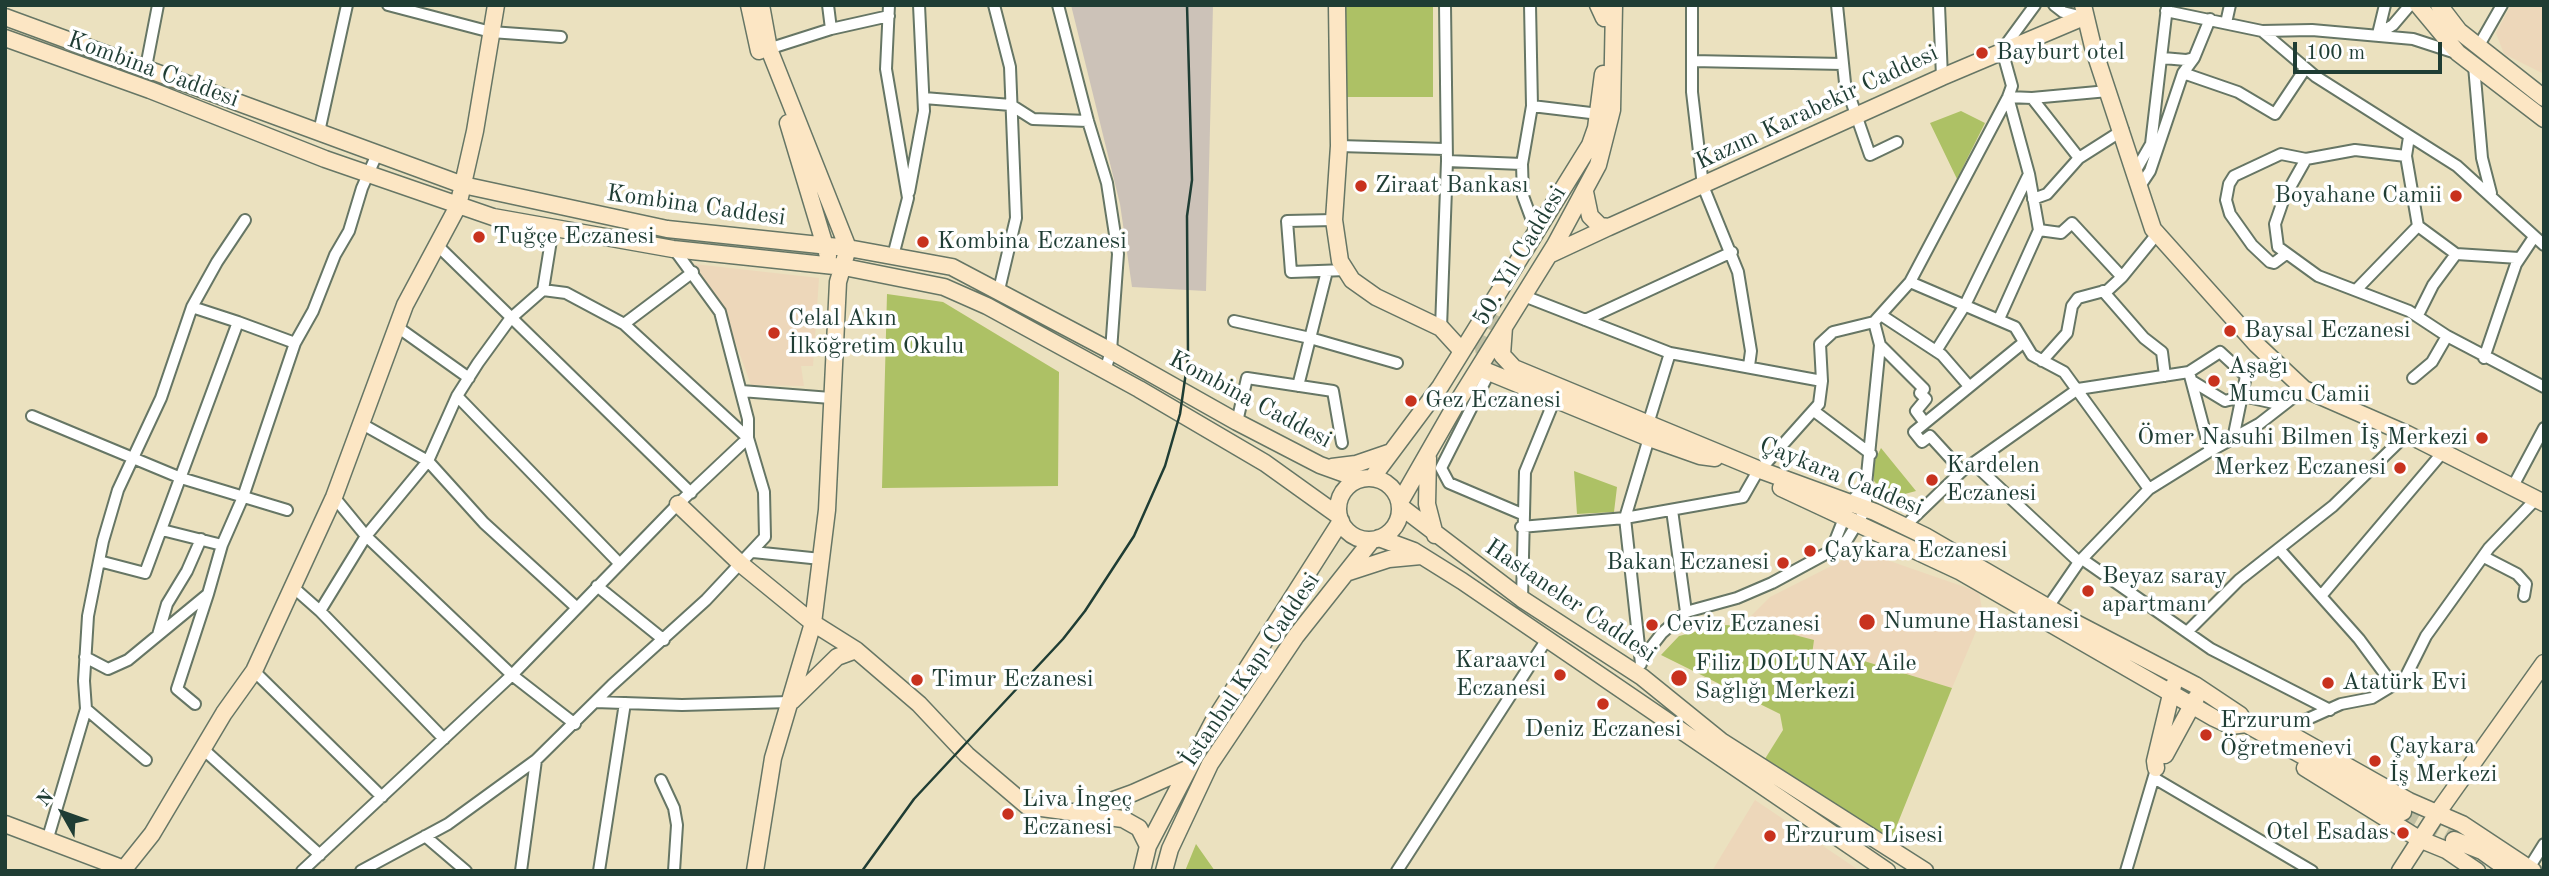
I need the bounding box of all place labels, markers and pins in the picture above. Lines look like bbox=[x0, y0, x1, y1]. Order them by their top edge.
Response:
place label: Bayburt otel bbox=[1996, 39, 2125, 67]
marker: Bayburt otel bbox=[1974, 45, 1990, 61]
place label: Ziraat Bankası bbox=[1375, 172, 1528, 200]
marker: Ziraat Bankası bbox=[1353, 178, 1369, 194]
place label: Boyahane Camii bbox=[2274, 182, 2442, 210]
marker: Boyahane Camii bbox=[2448, 188, 2464, 204]
place label: Tuğçe Eczanesi bbox=[493, 223, 654, 251]
place label: Kombina Eczanesi bbox=[937, 228, 1127, 256]
marker: Tuğçe Eczanesi bbox=[471, 229, 487, 245]
marker: Kombina Eczanesi bbox=[915, 234, 931, 250]
place label: Celal Akın İlköğretim Okulu bbox=[788, 305, 964, 361]
place label: Baysal Eczanesi bbox=[2244, 317, 2411, 345]
marker: Baysal Eczanesi bbox=[2222, 323, 2238, 339]
marker: Celal Akın İlköğretim Okulu bbox=[766, 325, 782, 341]
place label: Aşağı Mumcu Camii bbox=[2228, 353, 2370, 409]
marker: Aşağı Mumcu Camii bbox=[2206, 373, 2222, 389]
place label: Gez Eczanesi bbox=[1425, 387, 1561, 415]
marker: Gez Eczanesi bbox=[1403, 393, 1419, 409]
place label: Ömer Nasuhi Bilmen İş Merkezi bbox=[2137, 424, 2468, 452]
marker: Ömer Nasuhi Bilmen İş Merkezi bbox=[2474, 430, 2490, 446]
place label: Kardelen Eczanesi bbox=[1946, 452, 2040, 508]
place label: Merkez Eczanesi bbox=[2214, 454, 2386, 482]
marker: Merkez Eczanesi bbox=[2392, 460, 2408, 476]
marker: Kardelen Eczanesi bbox=[1924, 472, 1940, 488]
place label: Çaykara Eczanesi bbox=[1824, 537, 2007, 565]
marker: Çaykara Eczanesi bbox=[1802, 543, 1818, 559]
place label: Bakan Eczanesi bbox=[1606, 549, 1769, 577]
marker: Bakan Eczanesi bbox=[1775, 555, 1791, 571]
place label: Beyaz saray apartmanı bbox=[2102, 563, 2227, 619]
marker: Beyaz saray apartmanı bbox=[2080, 583, 2096, 599]
place label: Numune Hastanesi bbox=[1883, 608, 2079, 636]
place label: Ceviz Eczanesi bbox=[1666, 611, 1820, 639]
marker: Numune Hastanesi bbox=[1857, 612, 1877, 632]
marker: Ceviz Eczanesi bbox=[1644, 617, 1660, 633]
place label: Karaavcı Eczanesi bbox=[1455, 647, 1546, 703]
place label: Filiz DOLUNAY Aile Sağlığı Merkezi bbox=[1695, 650, 1917, 706]
place label: Timur Eczanesi bbox=[931, 666, 1093, 694]
marker: Karaavcı Eczanesi bbox=[1552, 667, 1568, 683]
marker: Filiz DOLUNAY Aile Sağlığı Merkezi bbox=[1669, 668, 1689, 688]
place label: Atatürk Evi bbox=[2342, 669, 2467, 697]
marker: Timur Eczanesi bbox=[909, 672, 925, 688]
marker: Atatürk Evi bbox=[2320, 675, 2336, 691]
marker: Deniz Eczanesi bbox=[1595, 696, 1611, 712]
place label: Erzurum Öğretmenevi bbox=[2220, 707, 2352, 763]
place label: Deniz Eczanesi bbox=[1525, 716, 1681, 744]
marker: Erzurum Öğretmenevi bbox=[2198, 727, 2214, 743]
place label: Çaykara İş Merkezi bbox=[2389, 733, 2497, 789]
marker: Çaykara İş Merkezi bbox=[2367, 753, 2383, 769]
place label: Liva İngeç Eczanesi bbox=[1022, 786, 1132, 842]
marker: Liva İngeç Eczanesi bbox=[1000, 806, 1016, 822]
place label: Otel Esadas bbox=[2266, 819, 2389, 847]
place label: Erzurum Lisesi bbox=[1784, 822, 1943, 850]
marker: Otel Esadas bbox=[2395, 825, 2411, 841]
marker: Erzurum Lisesi bbox=[1762, 828, 1778, 844]

